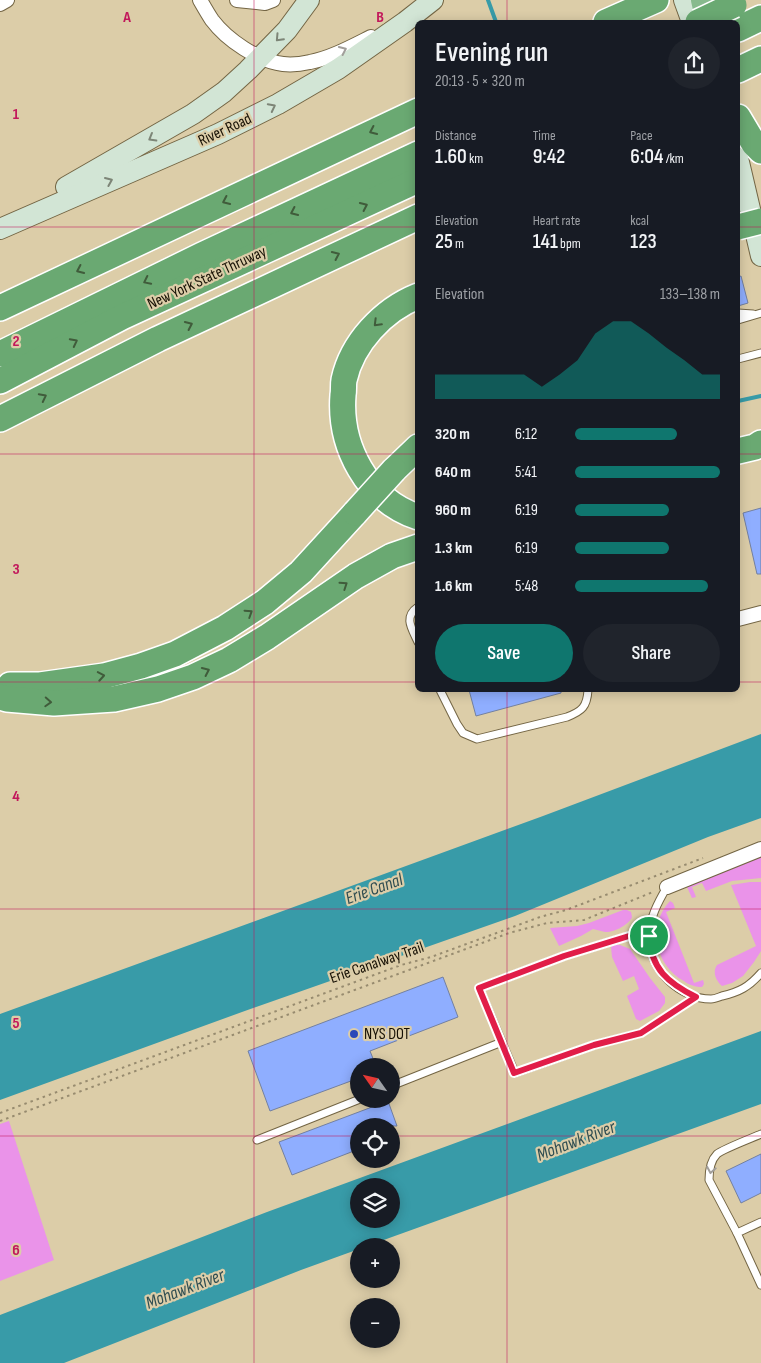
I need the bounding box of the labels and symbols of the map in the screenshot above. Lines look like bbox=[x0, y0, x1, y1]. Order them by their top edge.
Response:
text: A bbox=[122, 8, 131, 27]
text: B bbox=[376, 8, 384, 27]
one-way arrow bbox=[276, 33, 285, 42]
one-way arrow bbox=[338, 46, 347, 57]
one-way arrow bbox=[267, 103, 276, 113]
text: 1 bbox=[13, 105, 20, 124]
street label: River Road bbox=[195, 109, 255, 151]
one-way arrow bbox=[370, 125, 379, 135]
one-way arrow bbox=[148, 132, 157, 142]
one-way arrow bbox=[104, 177, 113, 188]
one-way arrow bbox=[223, 194, 232, 204]
one-way arrow bbox=[358, 202, 367, 212]
one-way arrow bbox=[290, 205, 299, 216]
street label: New York State Thruway bbox=[145, 242, 269, 314]
one-way arrow bbox=[331, 251, 340, 262]
one-way arrow bbox=[76, 264, 85, 274]
one-way arrow bbox=[143, 275, 152, 286]
one-way arrow bbox=[374, 317, 383, 326]
one-way arrow bbox=[184, 320, 193, 331]
text: 2 bbox=[12, 332, 20, 351]
one-way arrow bbox=[69, 338, 78, 348]
one-way arrow bbox=[38, 393, 47, 403]
text: 3 bbox=[12, 560, 20, 579]
one-way arrow bbox=[338, 582, 348, 591]
one-way arrow bbox=[243, 610, 253, 619]
one-way arrow bbox=[201, 666, 210, 677]
one-way arrow bbox=[96, 672, 105, 682]
one-way arrow bbox=[45, 697, 53, 708]
text: 4 bbox=[12, 787, 20, 806]
water label: Erie Canal bbox=[343, 869, 406, 909]
pin bbox=[628, 915, 670, 957]
street label: Erie Canalway Trail bbox=[328, 938, 426, 988]
text: 5 bbox=[12, 1014, 20, 1033]
place label: NYS DOT bbox=[364, 1025, 411, 1044]
marker: NYS DOT bbox=[348, 1028, 360, 1040]
north arrow bbox=[350, 1058, 400, 1108]
water label: Mohawk River bbox=[534, 1116, 619, 1166]
one-way arrow bbox=[706, 1166, 716, 1175]
text: 6 bbox=[12, 1241, 20, 1260]
water label: Mohawk River bbox=[143, 1264, 228, 1314]

